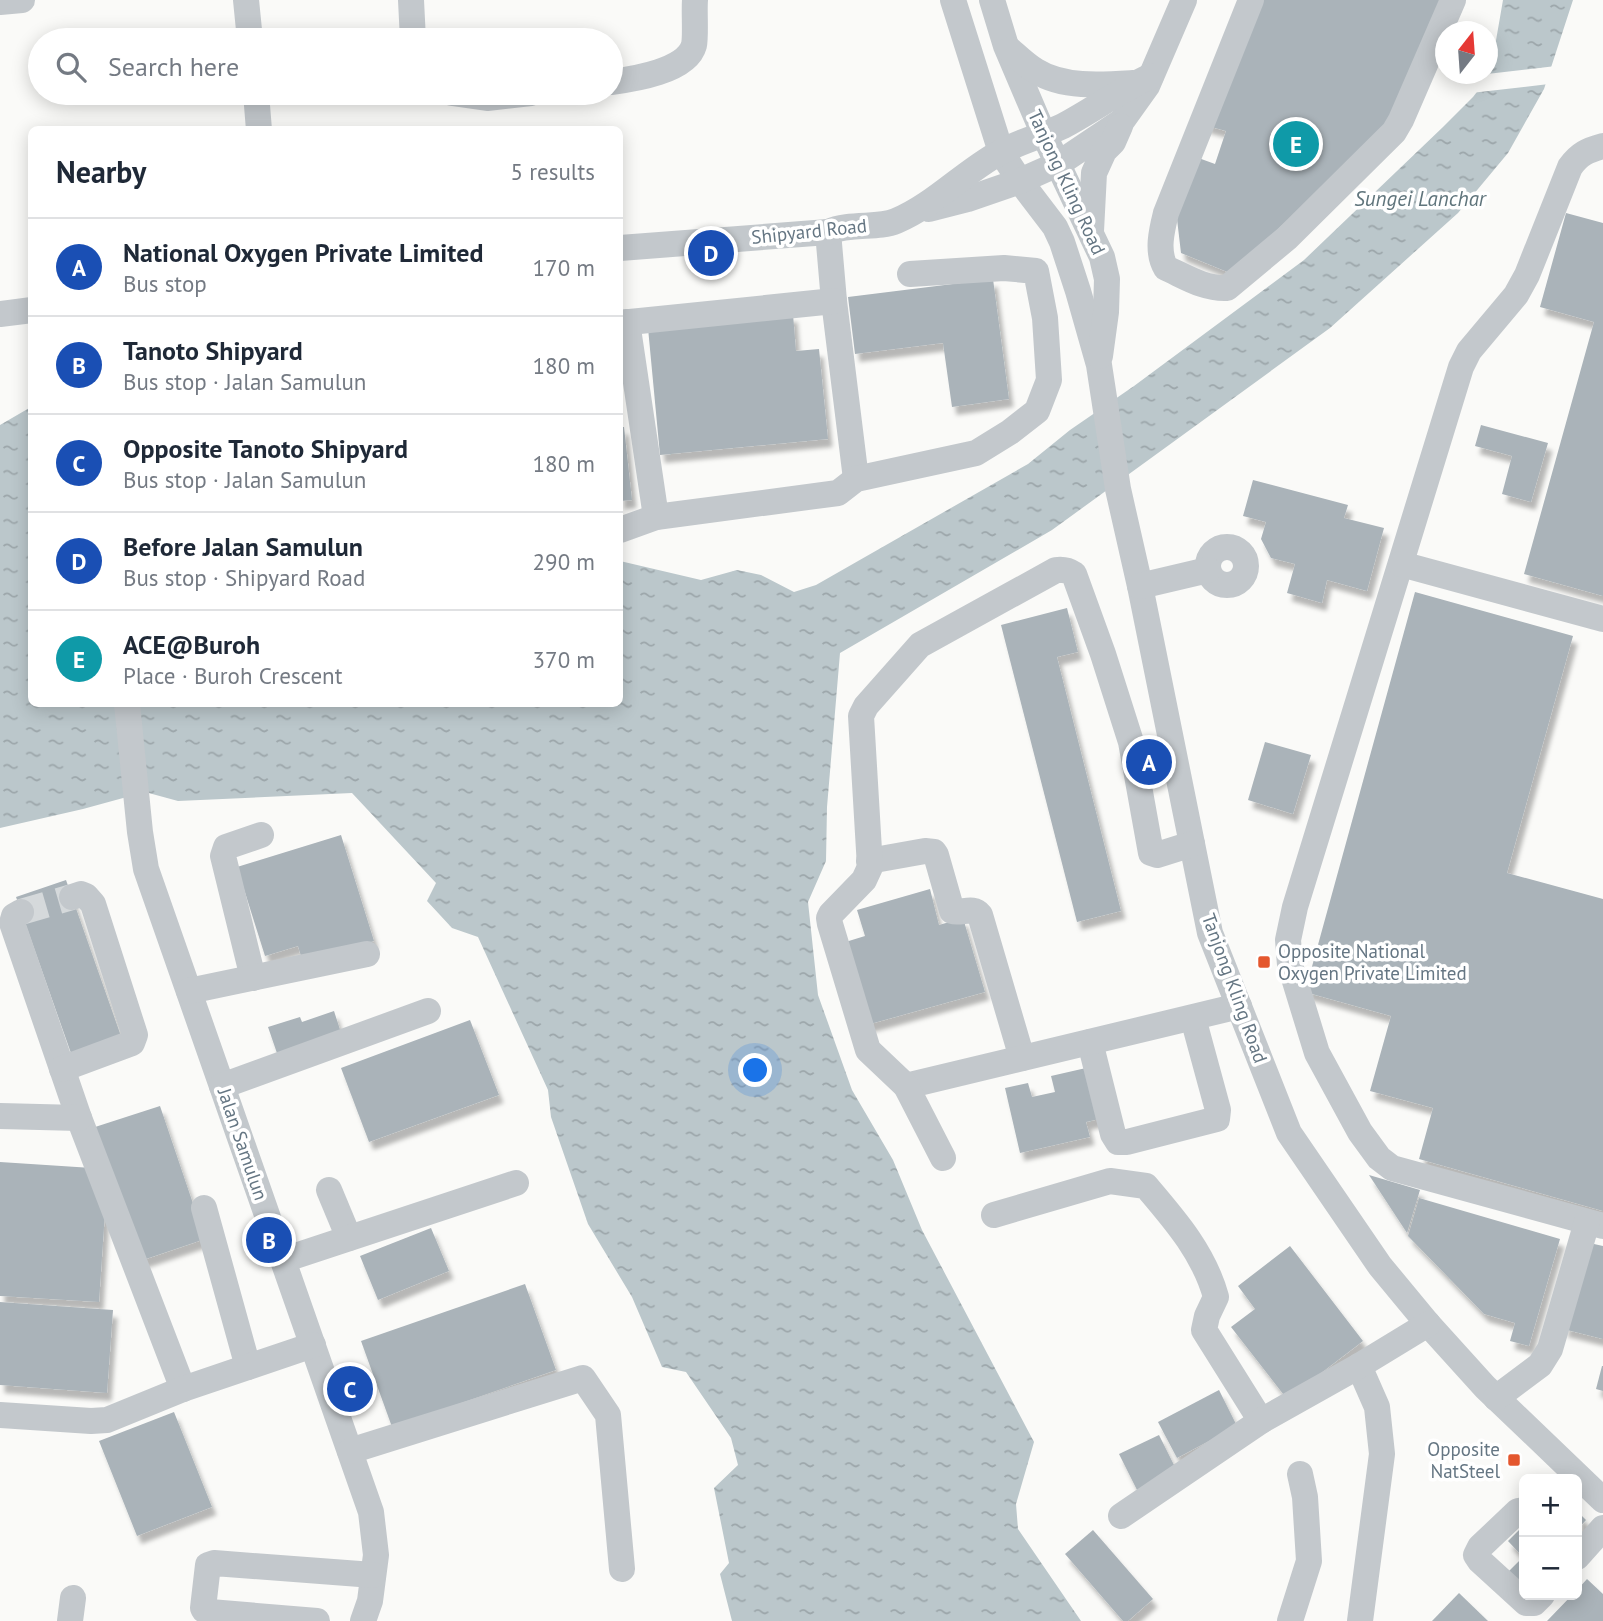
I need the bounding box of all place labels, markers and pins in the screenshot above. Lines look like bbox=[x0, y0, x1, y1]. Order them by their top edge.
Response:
pin: E bbox=[1273, 118, 1319, 170]
pin: D bbox=[688, 227, 734, 279]
pin: A bbox=[1126, 736, 1172, 788]
place label: Opposite National Oxygen Private Limited bbox=[1278, 939, 1467, 985]
marker: Opposite National Oxygen Private Limited bbox=[1256, 954, 1272, 970]
pin: B bbox=[246, 1214, 292, 1266]
pin: C bbox=[327, 1363, 373, 1415]
place label: Opposite NatSteel bbox=[1427, 1437, 1500, 1483]
marker: Opposite NatSteel bbox=[1506, 1452, 1522, 1468]

